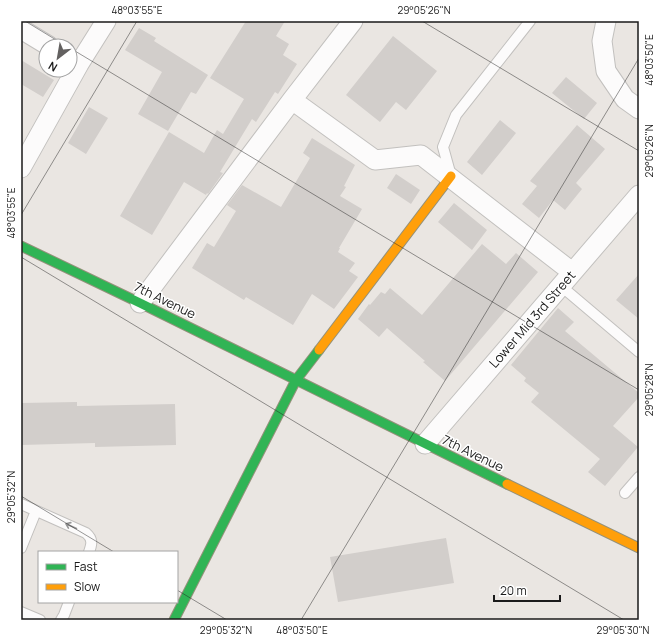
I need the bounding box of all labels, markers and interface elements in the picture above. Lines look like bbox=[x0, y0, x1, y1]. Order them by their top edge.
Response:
text: 48°03'55"E bbox=[111, 3, 163, 17]
text: 29°05'26"N bbox=[397, 3, 451, 17]
text: 48°03'50"E bbox=[642, 34, 656, 86]
north arrow bbox=[38, 38, 78, 78]
text: N bbox=[45, 58, 60, 75]
text: 29°05'26"N bbox=[642, 124, 656, 178]
text: 48°03'55"E bbox=[4, 187, 18, 239]
street label: Lower Mid 3rd Street bbox=[485, 267, 579, 371]
street label: 7th Avenue bbox=[131, 277, 199, 323]
text: 29°05'28"N bbox=[642, 364, 656, 416]
street label: 7th Avenue bbox=[439, 430, 507, 476]
text: 29°05'32"N bbox=[4, 471, 18, 523]
one-way arrow bbox=[65, 522, 77, 529]
legend bbox=[38, 551, 178, 603]
text: Fast bbox=[74, 558, 98, 575]
scale bar bbox=[494, 577, 560, 603]
text: Slow bbox=[74, 578, 100, 595]
text: 20 m bbox=[500, 582, 527, 599]
text: 29°05'32"N bbox=[200, 623, 252, 637]
text: 48°03'50"E bbox=[276, 623, 328, 637]
text: 29°05'30"N bbox=[597, 623, 650, 637]

